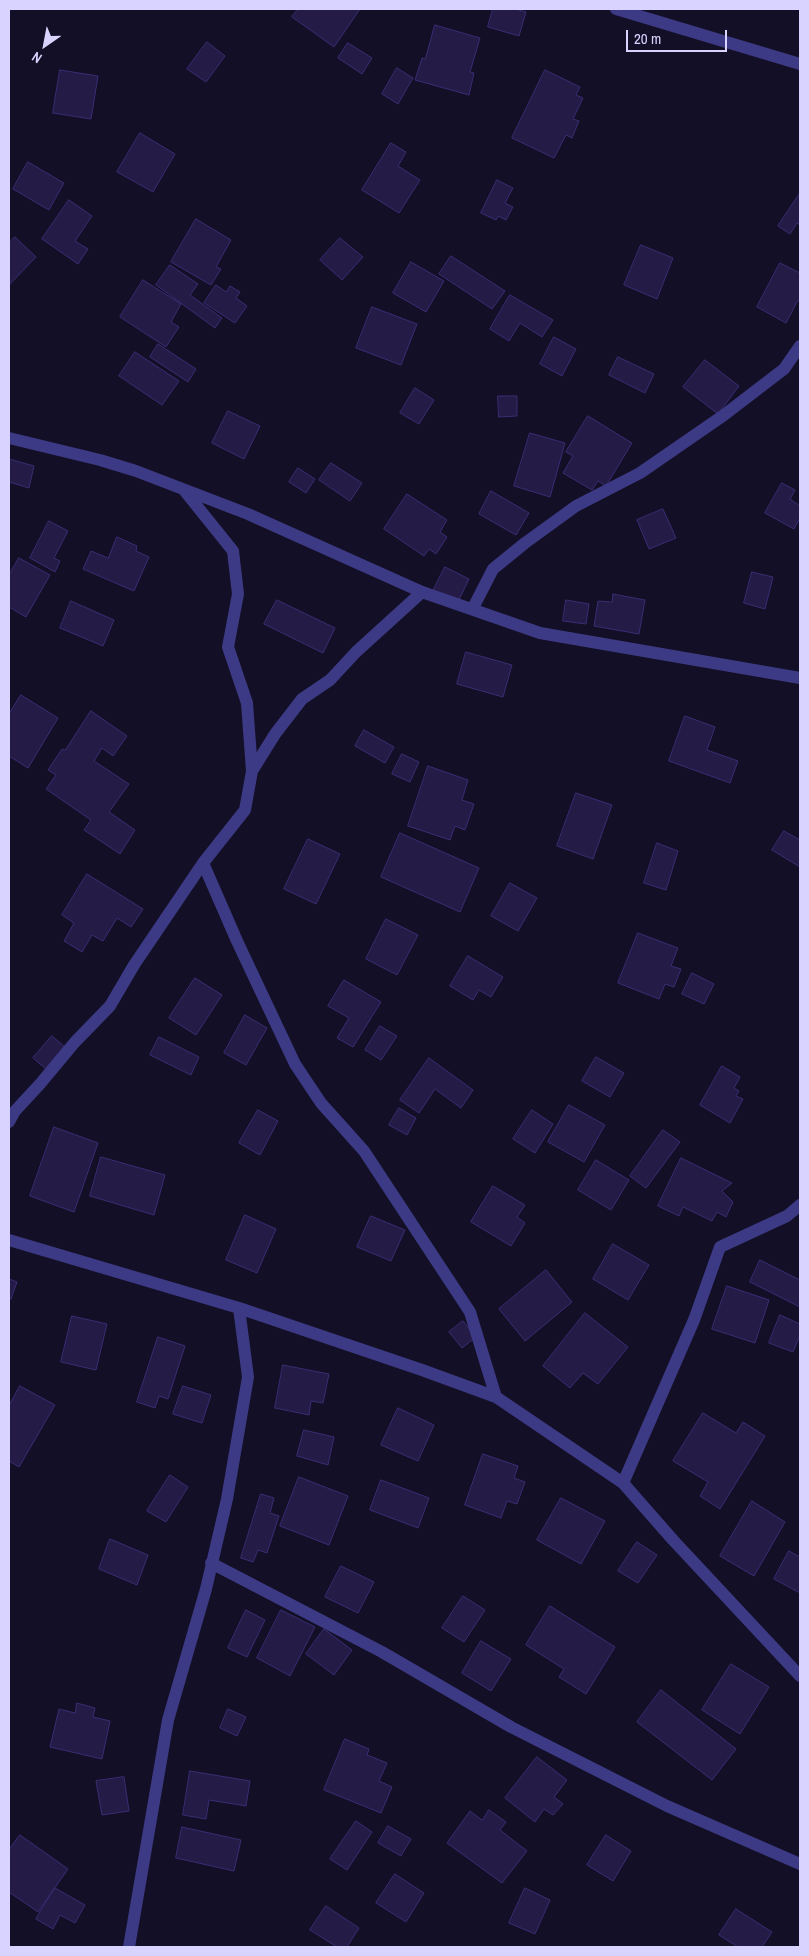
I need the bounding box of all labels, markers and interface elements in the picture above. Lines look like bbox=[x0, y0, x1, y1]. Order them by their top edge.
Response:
north arrow bbox=[20, 20, 70, 70]
scale bar bbox=[629, 20, 730, 52]
text: 20 m bbox=[634, 28, 661, 49]
text: N bbox=[28, 48, 45, 67]

